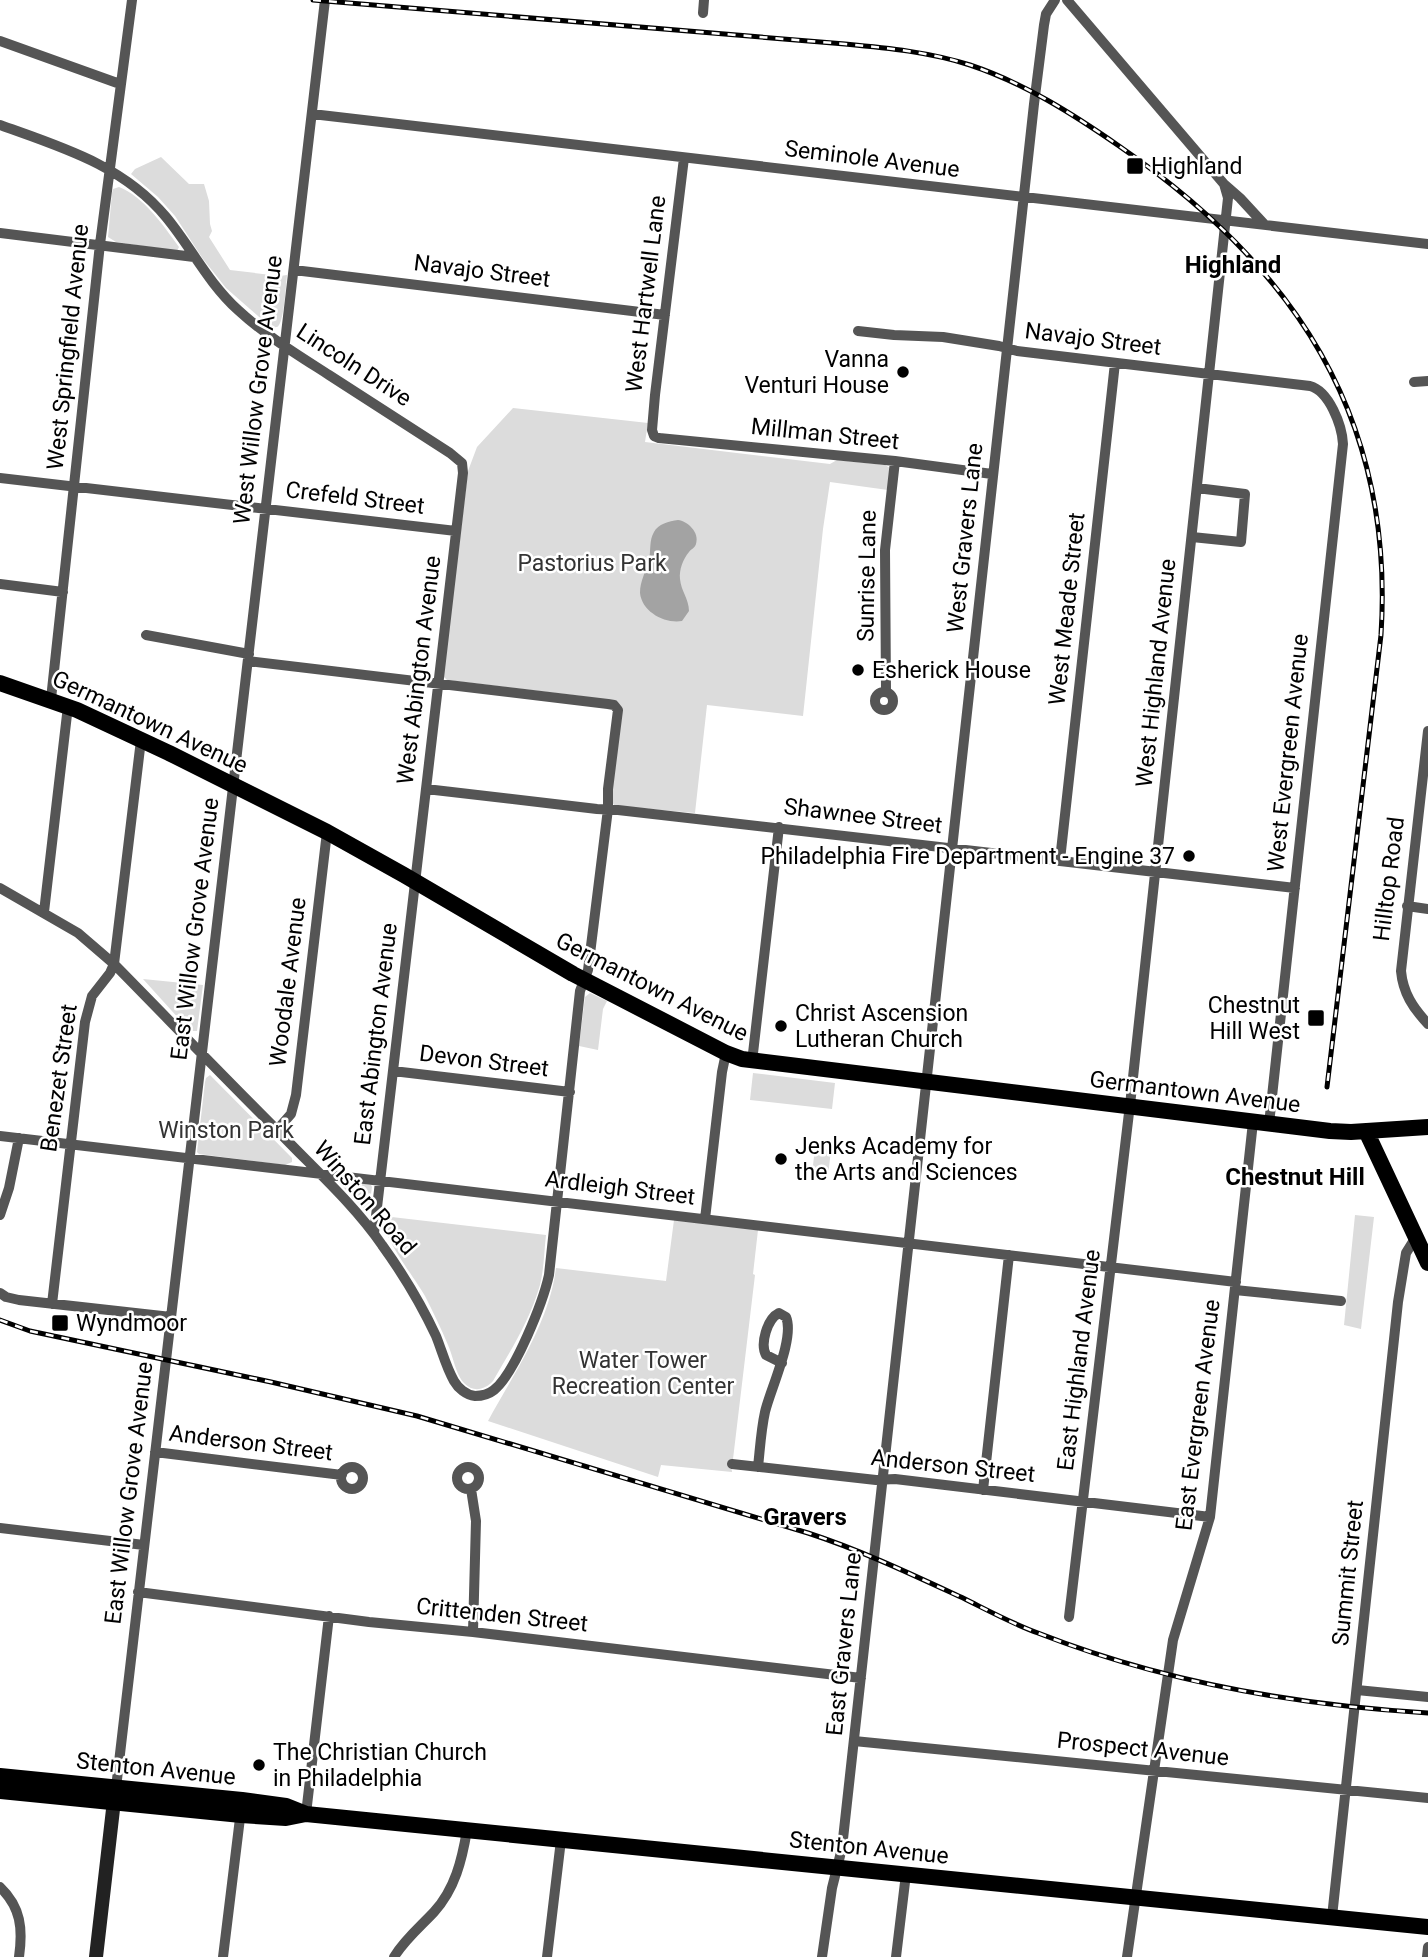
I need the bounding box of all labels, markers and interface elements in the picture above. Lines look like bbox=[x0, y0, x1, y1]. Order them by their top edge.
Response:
street label: Seminole Avenue bbox=[783, 135, 961, 183]
place label: Highland bbox=[1151, 153, 1242, 180]
marker: Highland bbox=[1125, 156, 1145, 176]
street label: West Hartwell Lane bbox=[621, 194, 671, 394]
street label: West Springfield Avenue bbox=[42, 223, 94, 471]
street label: Navajo Street bbox=[412, 249, 552, 293]
district label: Highland bbox=[1185, 251, 1281, 279]
street label: West Willow Grove Avenue bbox=[228, 254, 288, 526]
street label: Navajo Street bbox=[1023, 317, 1163, 361]
street label: Lincoln Drive bbox=[291, 318, 417, 412]
place label: Vanna Venturi House bbox=[744, 346, 889, 399]
marker: Vanna Venturi House bbox=[895, 364, 911, 380]
street label: Millman Street bbox=[750, 413, 900, 455]
street label: West Gravers Lane bbox=[942, 442, 988, 634]
street label: Crefeld Street bbox=[284, 476, 426, 520]
street label: Sunrise Lane bbox=[852, 510, 882, 642]
street label: West Meade Street bbox=[1043, 511, 1091, 707]
park label: Pastorius Park bbox=[517, 550, 667, 577]
street label: West Abington Avenue bbox=[392, 554, 446, 786]
street label: West Highland Avenue bbox=[1131, 557, 1181, 789]
street label: West Evergreen Avenue bbox=[1262, 633, 1314, 873]
place label: Esherick House bbox=[872, 657, 1031, 684]
marker: Esherick House bbox=[850, 662, 866, 678]
street label: Germantown Avenue bbox=[48, 665, 252, 779]
street label: Shawnee Street bbox=[782, 793, 944, 839]
street label: East Willow Grove Avenue bbox=[165, 796, 225, 1062]
street label: Hilltop Road bbox=[1368, 815, 1410, 943]
place label: Philadelphia Fire Department - Engine 37 bbox=[760, 843, 1175, 870]
marker: Philadelphia Fire Department - Engine 37 bbox=[1181, 848, 1197, 864]
street label: Woodale Avenue bbox=[264, 896, 312, 1068]
street label: East Abington Avenue bbox=[349, 921, 403, 1147]
street label: Germantown Avenue bbox=[551, 927, 753, 1047]
place label: Chestnut Hill West bbox=[1208, 992, 1300, 1045]
place label: Christ Ascension Lutheran Church bbox=[795, 1000, 968, 1053]
street label: Benezet Street bbox=[35, 1002, 83, 1154]
marker: Chestnut Hill West bbox=[1306, 1008, 1326, 1028]
marker: Christ Ascension Lutheran Church bbox=[773, 1018, 789, 1034]
street label: Devon Street bbox=[418, 1040, 550, 1082]
street label: Germantown Avenue bbox=[1088, 1066, 1302, 1118]
park label: Winston Park bbox=[158, 1117, 294, 1144]
place label: Jenks Academy for the Arts and Sciences bbox=[795, 1133, 1018, 1186]
street label: Winston Road bbox=[308, 1135, 422, 1261]
marker: Jenks Academy for the Arts and Sciences bbox=[773, 1151, 789, 1167]
district label: Chestnut Hill bbox=[1225, 1163, 1365, 1191]
street label: Ardleigh Street bbox=[543, 1165, 697, 1211]
street label: East Highland Avenue bbox=[1052, 1248, 1106, 1472]
street label: East Evergreen Avenue bbox=[1170, 1298, 1226, 1532]
place label: Wyndmoor bbox=[76, 1310, 187, 1337]
marker: Wyndmoor bbox=[50, 1313, 70, 1333]
park label: Water Tower Recreation Center bbox=[552, 1347, 735, 1400]
street label: East Willow Grove Avenue bbox=[99, 1360, 159, 1626]
street label: Anderson Street bbox=[168, 1420, 334, 1466]
street label: Anderson Street bbox=[870, 1444, 1036, 1488]
street label: Summit Street bbox=[1327, 1499, 1369, 1647]
district label: Gravers bbox=[763, 1503, 847, 1531]
street label: East Gravers Lane bbox=[821, 1551, 867, 1737]
street label: Crittenden Street bbox=[415, 1593, 589, 1637]
street label: Prospect Avenue bbox=[1056, 1727, 1230, 1771]
place label: The Christian Church in Philadelphia bbox=[273, 1739, 487, 1792]
street label: Stenton Avenue bbox=[75, 1747, 237, 1791]
marker: The Christian Church in Philadelphia bbox=[251, 1757, 267, 1773]
street label: Stenton Avenue bbox=[788, 1826, 950, 1870]

